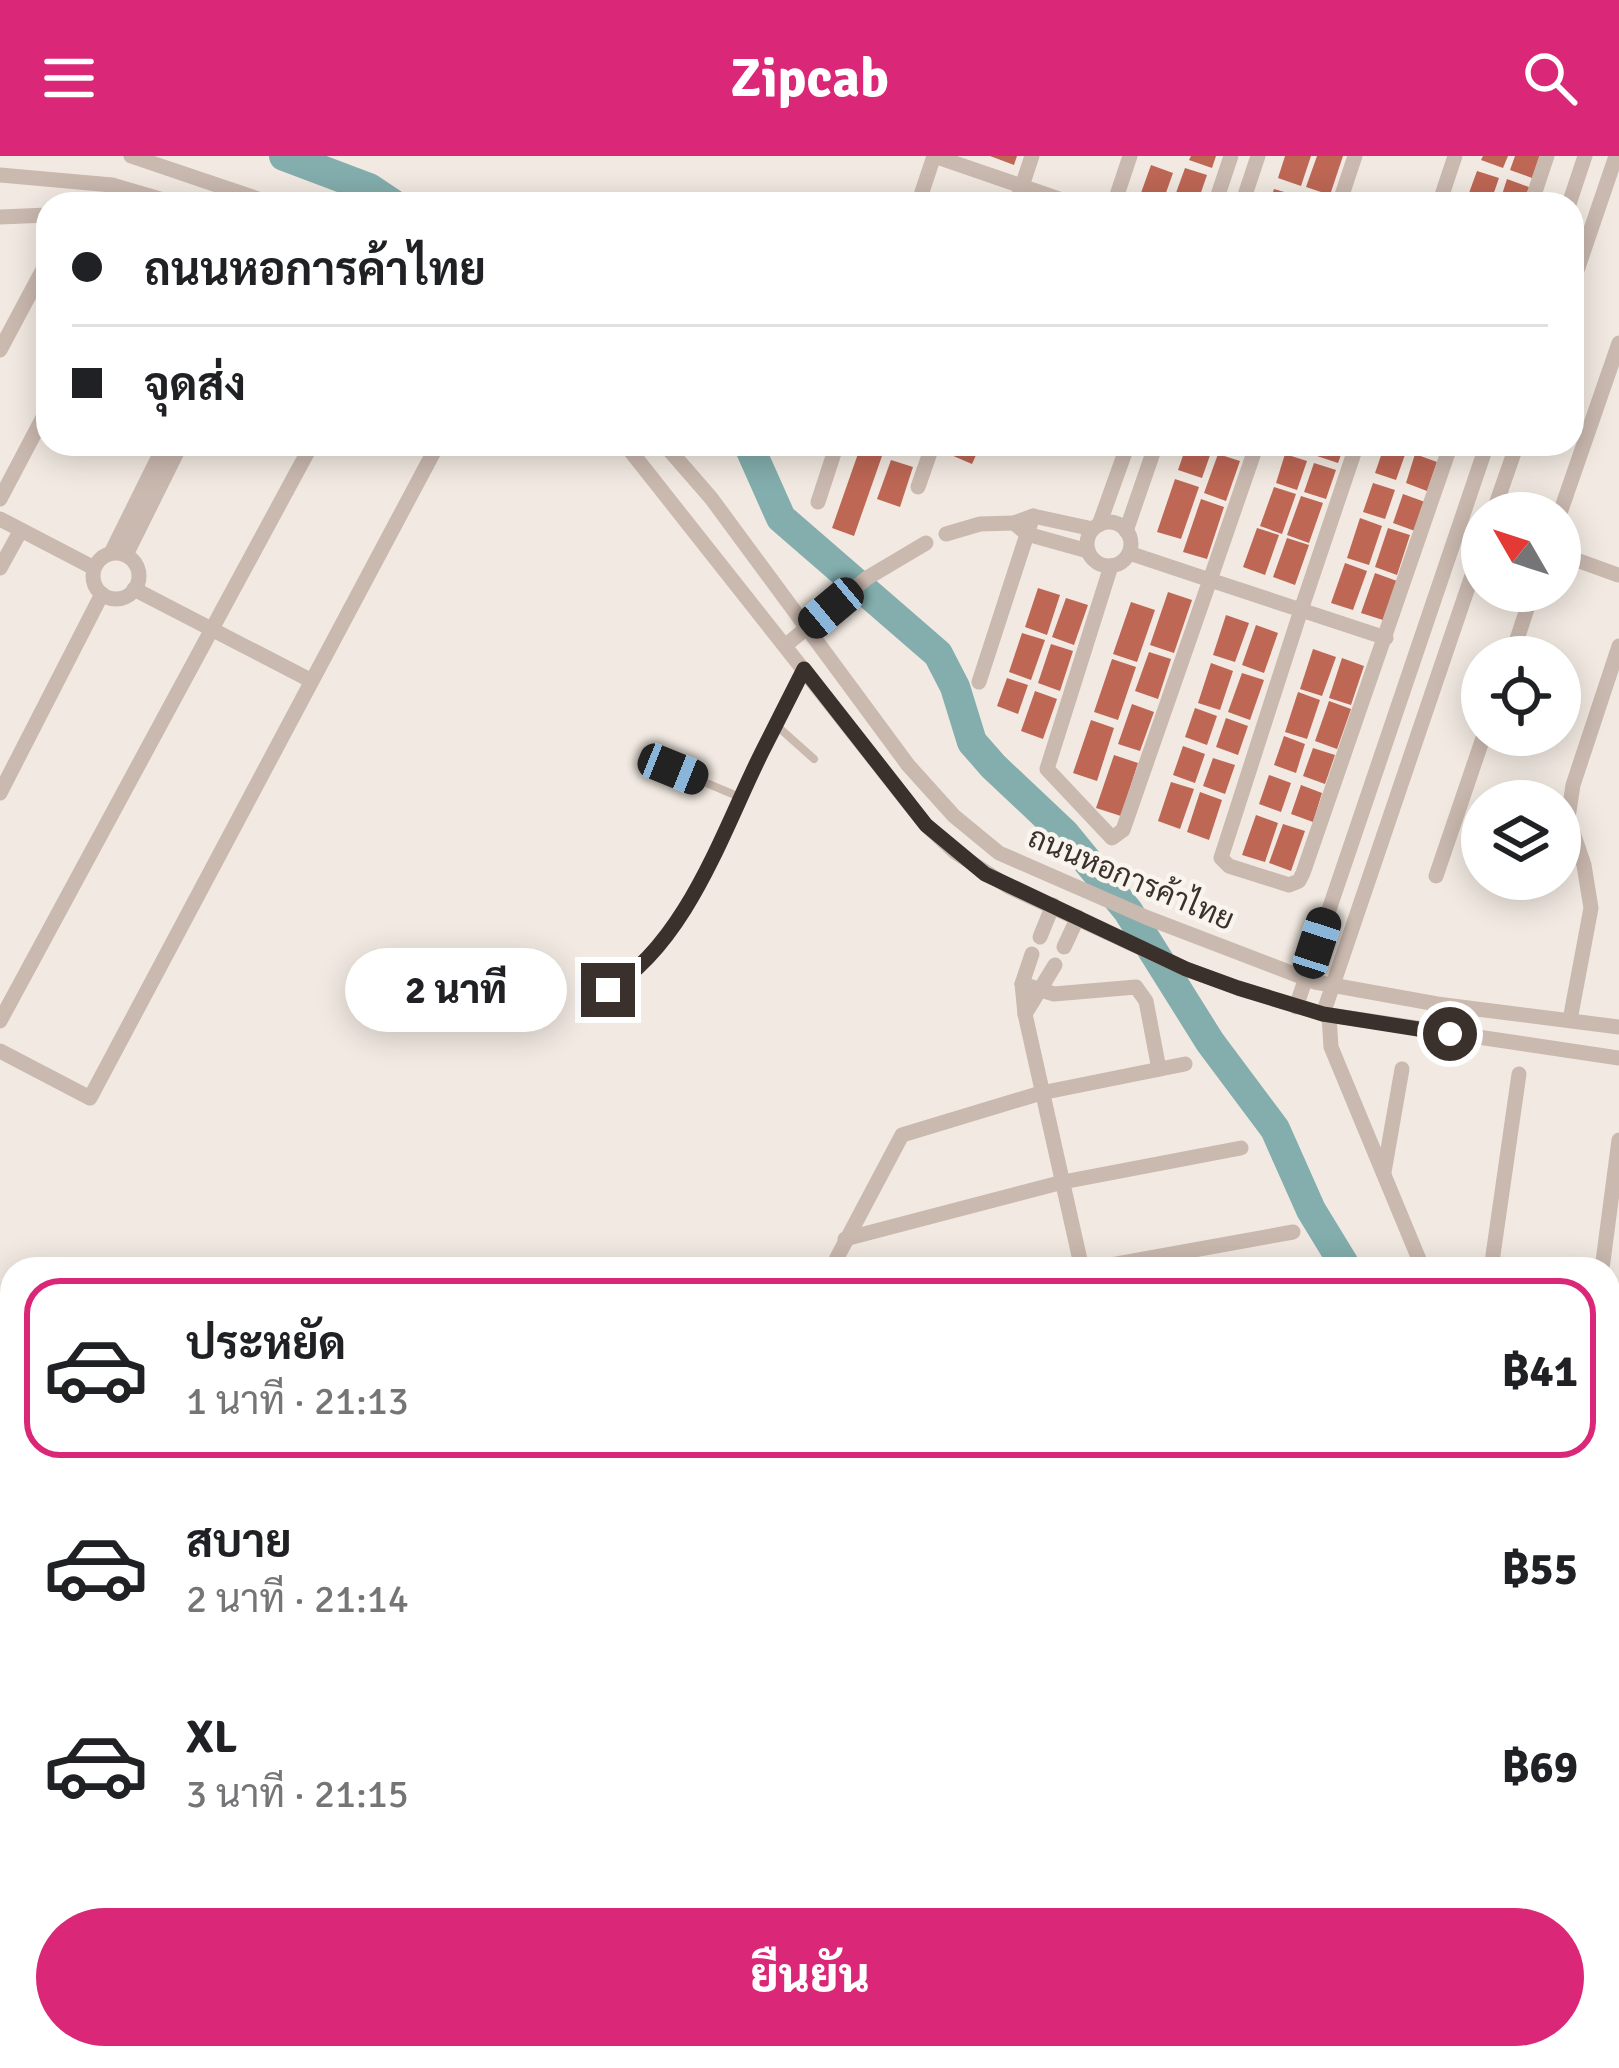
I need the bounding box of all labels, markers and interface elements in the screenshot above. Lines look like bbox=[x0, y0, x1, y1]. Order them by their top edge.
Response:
icon: menu bbox=[36, 45, 102, 111]
text: Zipcab bbox=[730, 45, 889, 112]
icon: search bbox=[1517, 45, 1583, 111]
text: ถนนหอการค้าไทย bbox=[144, 243, 486, 298]
text: จุดส่ง bbox=[144, 358, 246, 413]
north arrow bbox=[1461, 492, 1581, 612]
map controls bbox=[1461, 492, 1581, 900]
car bbox=[792, 571, 870, 645]
button: locate bbox=[1461, 636, 1581, 756]
car bbox=[633, 739, 713, 799]
button: layers bbox=[1461, 780, 1581, 900]
street label: ถนนหอการค้าไทย bbox=[1023, 816, 1241, 939]
car bbox=[1289, 903, 1345, 983]
callout: 2 นาที bbox=[344, 948, 566, 1032]
route end bbox=[581, 963, 635, 1017]
text: 2 นาที bbox=[405, 966, 507, 1014]
route start bbox=[1423, 1007, 1477, 1061]
icon: car bbox=[42, 1314, 150, 1422]
text: ประหยัด bbox=[186, 1317, 346, 1372]
text: ฿41 bbox=[1502, 1344, 1578, 1399]
text: 1 นาที · 21:13 bbox=[186, 1377, 409, 1425]
icon: car bbox=[42, 1512, 150, 1620]
text: สบาย bbox=[186, 1515, 292, 1570]
text: ฿55 bbox=[1502, 1542, 1578, 1597]
text: 2 นาที · 21:14 bbox=[186, 1575, 409, 1623]
icon: car bbox=[42, 1710, 150, 1818]
text: XL bbox=[186, 1710, 237, 1765]
text: ฿69 bbox=[1502, 1740, 1578, 1795]
text: 3 นาที · 21:15 bbox=[186, 1770, 409, 1818]
button: ยืนยัน bbox=[36, 1908, 1584, 2046]

